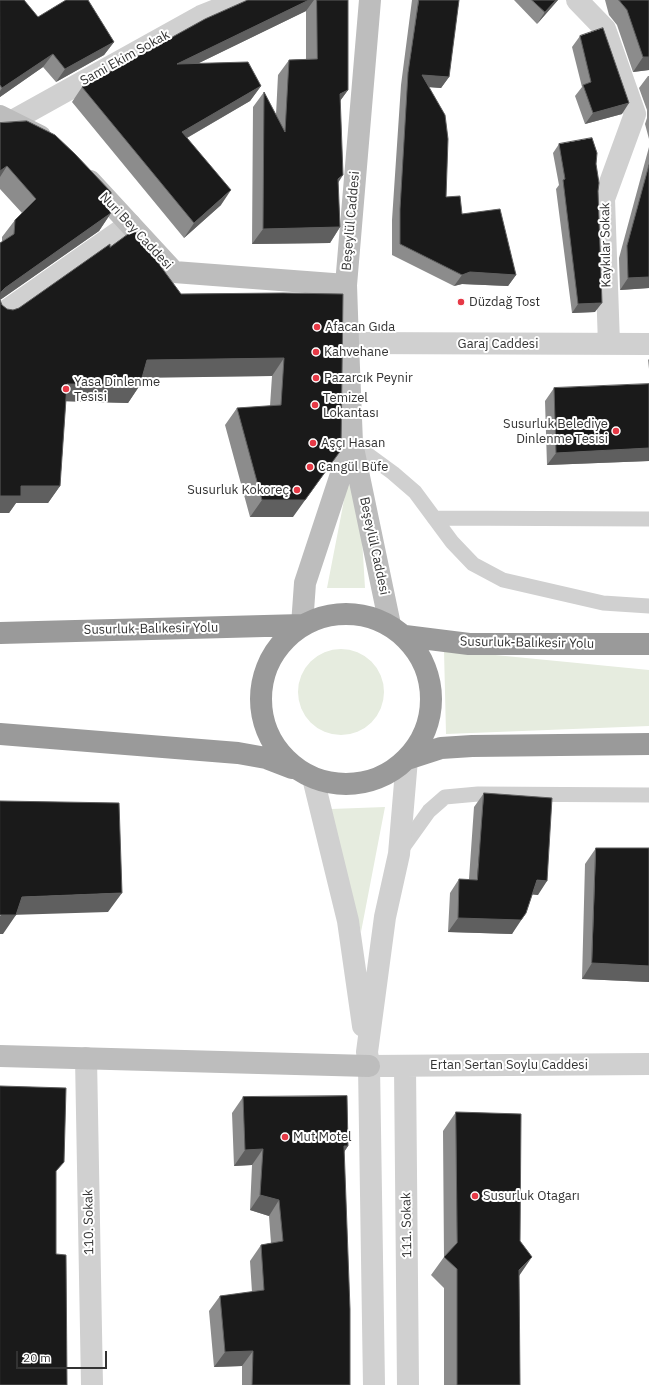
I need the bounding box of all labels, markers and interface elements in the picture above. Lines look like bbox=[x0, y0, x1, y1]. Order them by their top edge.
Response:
street label: Sami Ekim Sokak bbox=[78, 27, 172, 89]
street label: Beşeylül Caddesi bbox=[339, 171, 363, 271]
street label: Nuri Bey Caddesi bbox=[96, 189, 176, 273]
street label: Kaykılar Sokak bbox=[597, 202, 615, 288]
place label: Düzdağ Tost bbox=[469, 294, 540, 310]
marker: Düzdağ Tost bbox=[456, 297, 466, 307]
place label: Afacan Gıda bbox=[325, 319, 395, 335]
marker: Afacan Gıda bbox=[312, 322, 322, 332]
street label: Garaj Caddesi bbox=[458, 336, 538, 352]
place label: Kahvehane bbox=[324, 344, 389, 360]
marker: Kahvehane bbox=[311, 347, 321, 357]
place label: Pazarcık Peynir bbox=[324, 370, 413, 386]
marker: Pazarcık Peynir bbox=[311, 373, 321, 383]
place label: Yasa Dinlenme Tesisi bbox=[74, 374, 160, 405]
marker: Yasa Dinlenme Tesisi bbox=[61, 384, 71, 394]
place label: Temizel Lokantası bbox=[323, 390, 379, 421]
marker: Temizel Lokantası bbox=[310, 400, 320, 410]
place label: Susurluk Belediye Dinlenme Tesisi bbox=[503, 416, 608, 447]
marker: Susurluk Belediye Dinlenme Tesisi bbox=[611, 426, 621, 436]
place label: Aşçı Hasan bbox=[321, 435, 385, 451]
marker: Aşçı Hasan bbox=[308, 438, 318, 448]
place label: Cangül Büfe bbox=[318, 459, 388, 475]
marker: Cangül Büfe bbox=[305, 462, 315, 472]
place label: Susurluk Kokoreç bbox=[187, 482, 289, 498]
marker: Susurluk Kokoreç bbox=[292, 485, 302, 495]
street label: Beşeylül Caddesi bbox=[356, 496, 392, 596]
street label: Susurluk-Balıkesir Yolu bbox=[84, 620, 218, 638]
street label: Susurluk-Balıkesir Yolu bbox=[460, 634, 594, 652]
street label: Ertan Sertan Soylu Caddesi bbox=[430, 1057, 588, 1073]
place label: Mut Motel bbox=[293, 1129, 352, 1145]
marker: Mut Motel bbox=[280, 1132, 290, 1142]
place label: Susurluk Otagarı bbox=[483, 1188, 580, 1204]
street label: 110. Sokak bbox=[81, 1189, 97, 1255]
marker: Susurluk Otagarı bbox=[470, 1191, 480, 1201]
street label: 111. Sokak bbox=[399, 1192, 415, 1258]
scale bar bbox=[18, 1343, 109, 1369]
text: 20 m bbox=[23, 1350, 51, 1365]

